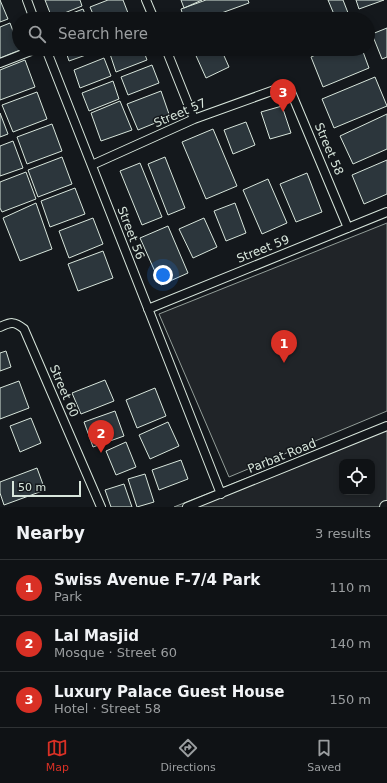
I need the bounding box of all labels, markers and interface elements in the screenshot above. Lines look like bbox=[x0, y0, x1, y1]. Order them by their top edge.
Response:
search box bbox=[12, 12, 375, 56]
icon: search bbox=[26, 23, 48, 45]
text: Search here bbox=[58, 25, 148, 43]
pin: 3 bbox=[270, 79, 296, 112]
street label: Street 57 bbox=[152, 96, 208, 130]
street label: Street 58 bbox=[312, 121, 346, 177]
street label: Street 56 bbox=[115, 205, 147, 261]
street label: Street 59 bbox=[235, 232, 291, 266]
your location bbox=[153, 265, 173, 285]
pin: 1 bbox=[271, 330, 297, 363]
street label: Street 60 bbox=[47, 363, 81, 419]
pin: 2 bbox=[88, 420, 114, 453]
street label: Parbat Road bbox=[246, 436, 318, 476]
map controls bbox=[339, 459, 375, 495]
button: locate bbox=[339, 459, 375, 495]
scale bar bbox=[12, 479, 81, 498]
text: 50 m bbox=[18, 481, 46, 494]
text: Nearby bbox=[16, 523, 85, 543]
text: 3 results bbox=[315, 526, 371, 541]
text: Swiss Avenue F-7/4 Park bbox=[54, 571, 260, 589]
text: 1 bbox=[24, 580, 34, 595]
text: 110 m bbox=[329, 580, 371, 595]
text: Park bbox=[54, 589, 82, 604]
text: Lal Masjid bbox=[54, 627, 139, 645]
text: 2 bbox=[24, 636, 34, 651]
text: 140 m bbox=[329, 636, 371, 651]
text: Mosque · Street 60 bbox=[54, 645, 177, 660]
text: Luxury Palace Guest House bbox=[54, 683, 284, 701]
text: 3 bbox=[24, 692, 34, 707]
text: 150 m bbox=[329, 692, 371, 707]
text: Hotel · Street 58 bbox=[54, 701, 161, 716]
tab: Map bbox=[46, 737, 69, 774]
tab: Directions bbox=[160, 737, 216, 774]
tab: Saved bbox=[307, 737, 341, 774]

